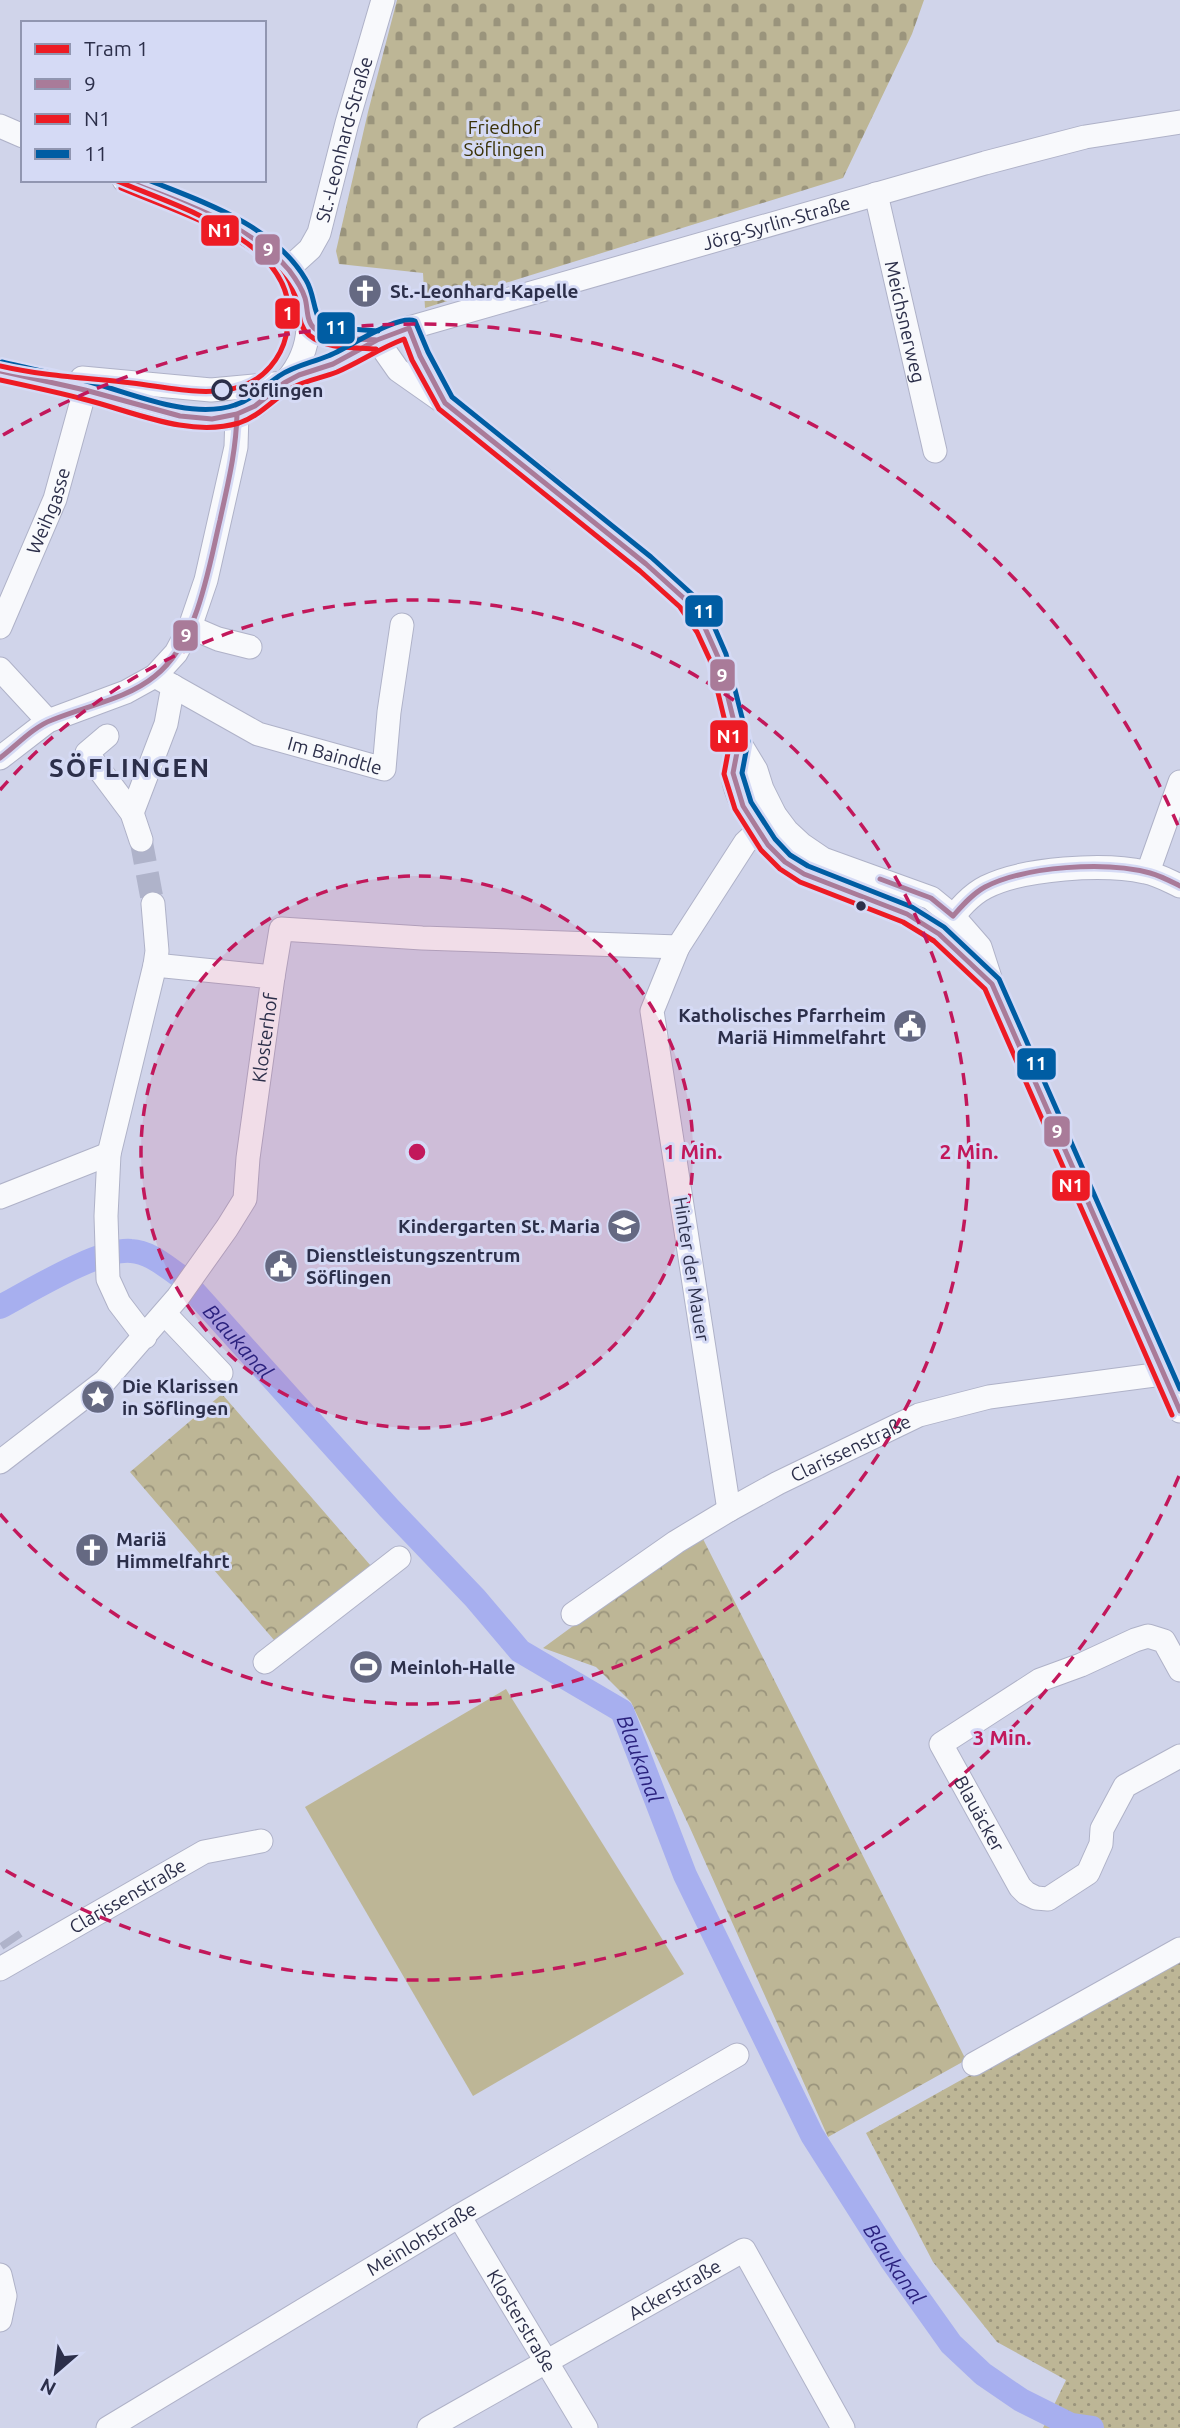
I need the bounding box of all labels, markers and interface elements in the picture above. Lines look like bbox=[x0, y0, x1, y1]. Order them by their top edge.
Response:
legend bbox=[21, 21, 266, 182]
text: Tram 1 bbox=[84, 36, 148, 60]
street label: St.-Leonhard-Straße bbox=[311, 54, 377, 225]
text: 9 bbox=[84, 71, 96, 95]
text: N1 bbox=[84, 106, 111, 130]
park label: Friedhof Söflingen bbox=[463, 116, 545, 160]
text: 11 bbox=[84, 141, 108, 165]
street label: Jörg-Syrlin-Straße bbox=[700, 191, 853, 254]
line badge: N1 bbox=[200, 214, 240, 247]
text: N1 bbox=[208, 219, 232, 241]
line badge: 9 bbox=[254, 233, 281, 266]
text: 9 bbox=[263, 238, 273, 260]
street label: Meichsnerweg bbox=[881, 258, 930, 385]
church icon: St.-Leonhard-Kapelle bbox=[346, 272, 384, 310]
place label: St.-Leonhard-Kapelle bbox=[390, 280, 578, 302]
line badge: 1 bbox=[274, 297, 301, 330]
text: 1 bbox=[283, 302, 293, 324]
line badge: 11 bbox=[316, 311, 356, 345]
text: 11 bbox=[325, 316, 347, 338]
place label: Söflingen bbox=[238, 379, 323, 401]
marker: Söflingen bbox=[212, 380, 232, 400]
street label: Weihgasse bbox=[22, 465, 74, 557]
line badge: 11 bbox=[684, 594, 724, 628]
text: 11 bbox=[693, 600, 715, 622]
line badge: 9 bbox=[172, 619, 199, 652]
text: 9 bbox=[181, 624, 191, 646]
line badge: 9 bbox=[709, 658, 736, 692]
text: 9 bbox=[717, 664, 727, 686]
line badge: N1 bbox=[709, 719, 749, 753]
text: N1 bbox=[717, 725, 741, 747]
street label: Im Baindtle bbox=[285, 732, 385, 779]
district label: SÖFLINGEN bbox=[49, 753, 211, 782]
unlabelled marker bbox=[854, 899, 868, 913]
street label: Klosterhof bbox=[248, 991, 282, 1084]
place label: Katholisches Pfarrheim Mariä Himmelfahrt bbox=[678, 1004, 886, 1048]
public building icon: Katholisches Pfarrheim Mariä Himmelfahrt bbox=[891, 1007, 929, 1045]
line badge: 11 bbox=[1016, 1047, 1057, 1081]
text: 11 bbox=[1025, 1052, 1047, 1074]
line badge: 9 bbox=[1043, 1115, 1071, 1148]
text: 9 bbox=[1052, 1120, 1062, 1142]
text: 1 Min. bbox=[664, 1139, 722, 1163]
text: 2 Min. bbox=[940, 1139, 998, 1163]
centre of rings bbox=[405, 1140, 429, 1164]
line badge: N1 bbox=[1051, 1169, 1091, 1202]
text: N1 bbox=[1059, 1174, 1083, 1196]
street label: Hinter der Mauer bbox=[670, 1195, 714, 1343]
school or university icon: Kindergarten St. Maria bbox=[605, 1207, 643, 1245]
place label: Kindergarten St. Maria bbox=[398, 1215, 600, 1237]
place label: Dienstleistungszentrum Söflingen bbox=[306, 1244, 520, 1288]
public building icon: Dienstleistungszentrum Söflingen bbox=[262, 1247, 300, 1285]
water label: Blaukanal bbox=[199, 1299, 278, 1383]
place label: Die Klarissen in Söflingen bbox=[122, 1375, 239, 1419]
place icon: Die Klarissen in Söflingen bbox=[79, 1378, 117, 1416]
street label: Clarissenstraße bbox=[787, 1410, 914, 1486]
place label: Mariä Himmelfahrt bbox=[116, 1528, 230, 1572]
church icon: Mariä Himmelfahrt bbox=[73, 1531, 111, 1569]
sports icon: Meinloh-Halle bbox=[347, 1648, 385, 1686]
place label: Meinloh-Halle bbox=[390, 1656, 515, 1678]
water label: Blaukanal bbox=[613, 1711, 668, 1806]
text: 3 Min. bbox=[973, 1725, 1031, 1749]
street label: Blauäcker bbox=[950, 1772, 1009, 1855]
street label: Clarissenstraße bbox=[65, 1854, 190, 1938]
street label: Meinlohstraße bbox=[362, 2197, 480, 2280]
water label: Blaukanal bbox=[859, 2219, 931, 2308]
street label: Ackerstraße bbox=[624, 2254, 725, 2324]
street label: Klosterstraße bbox=[483, 2265, 561, 2376]
north arrow bbox=[21, 2337, 91, 2407]
text: N bbox=[37, 2374, 59, 2400]

